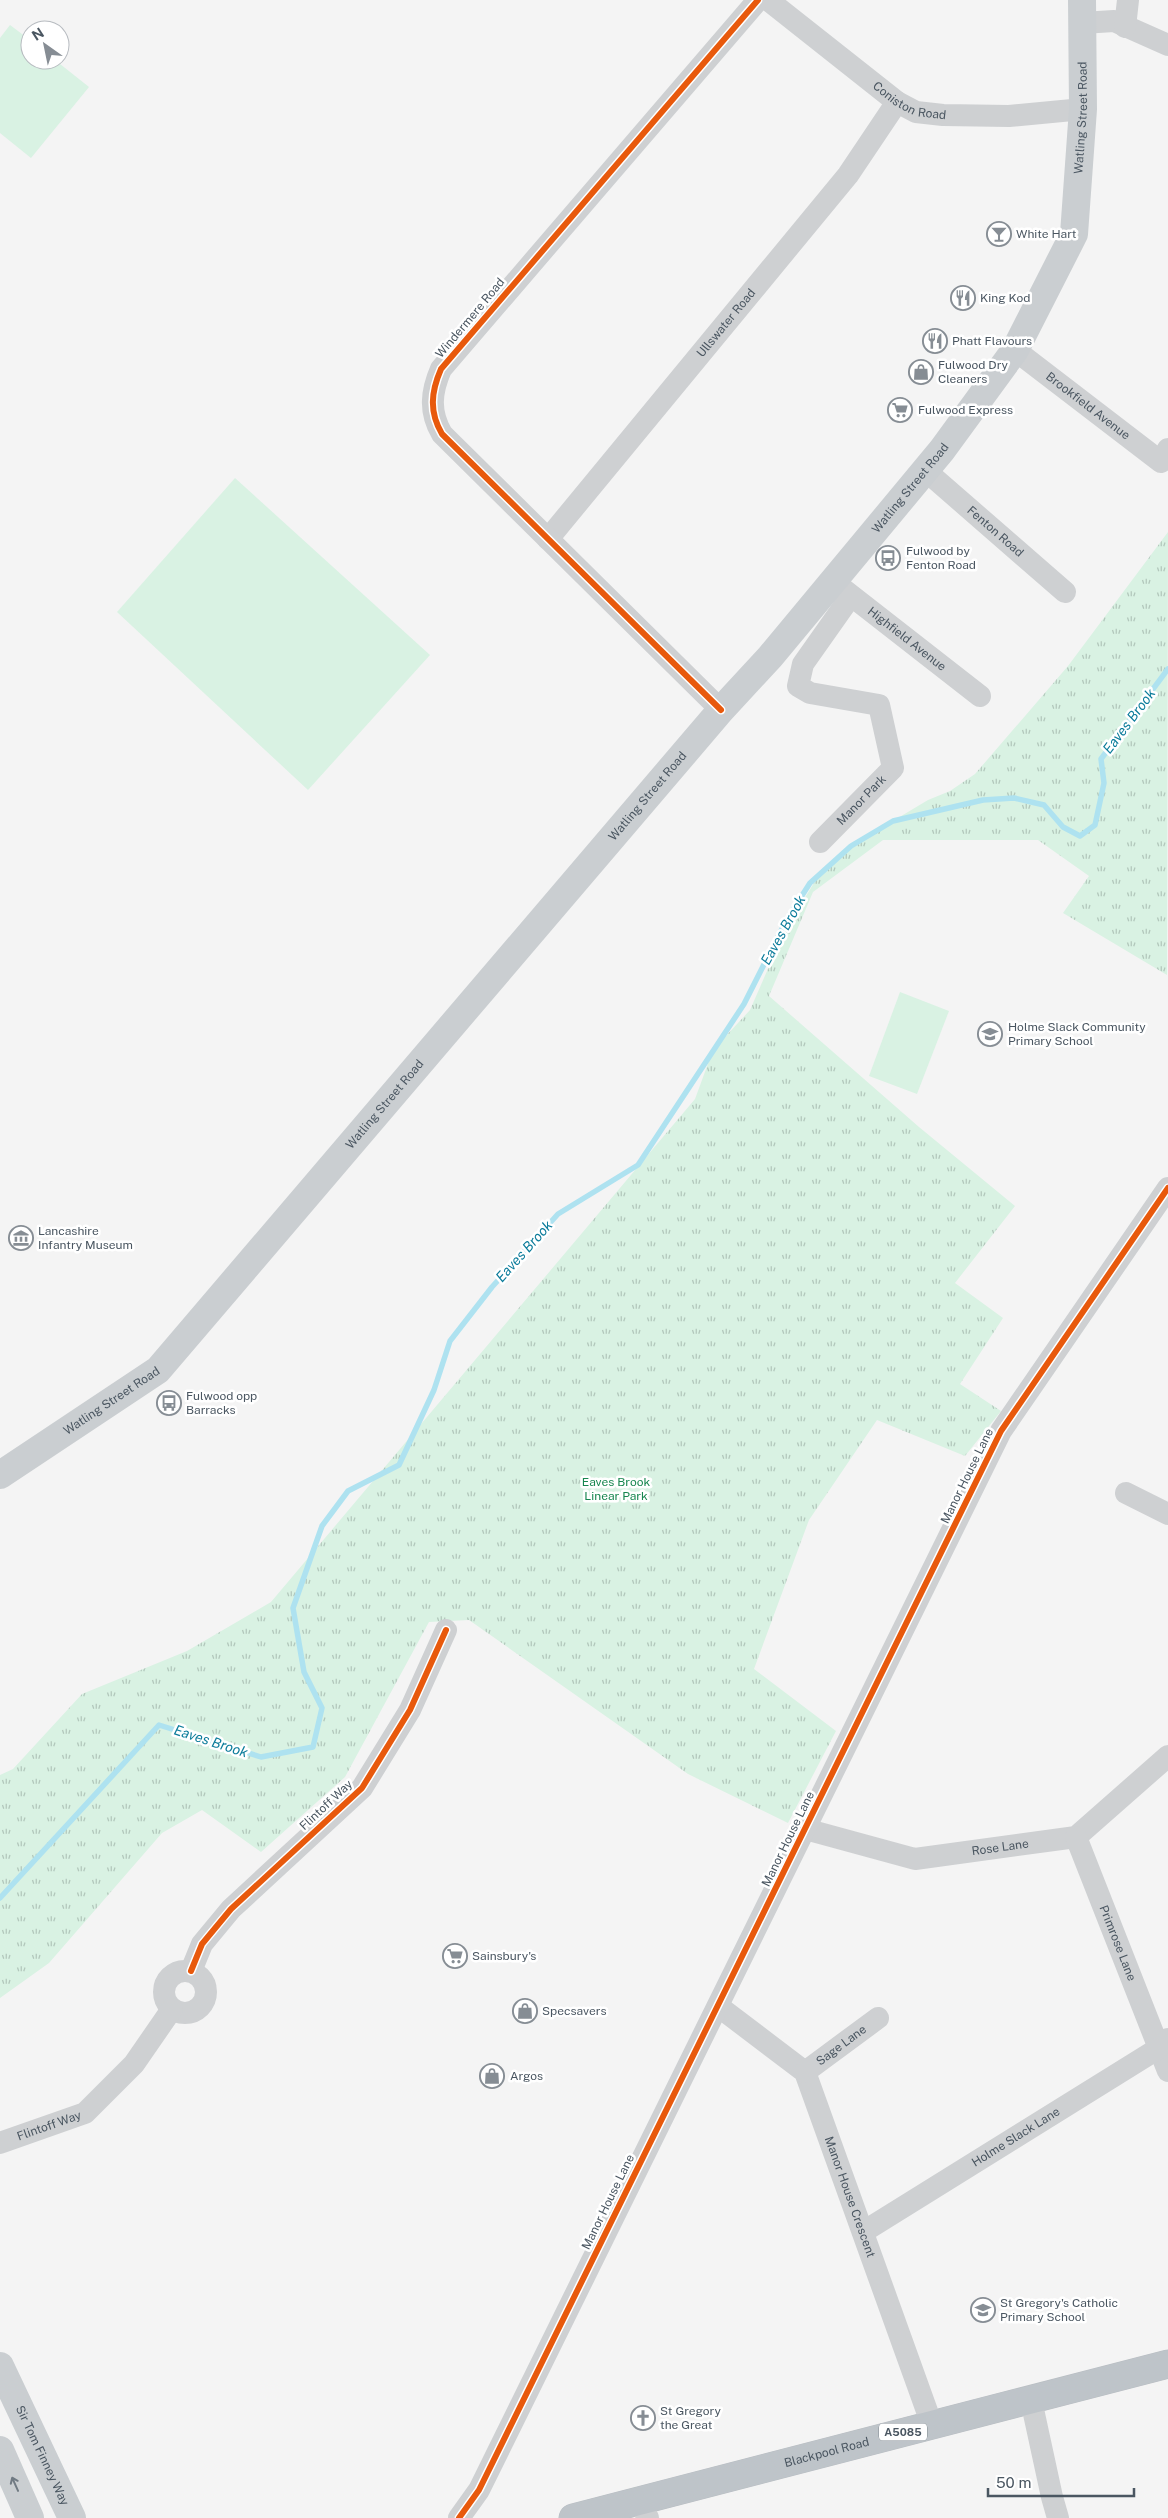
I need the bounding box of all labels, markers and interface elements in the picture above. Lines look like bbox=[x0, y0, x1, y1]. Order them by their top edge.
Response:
north arrow bbox=[20, 20, 70, 70]
text: N bbox=[29, 24, 47, 44]
street label: Watling Street Road bbox=[1071, 62, 1090, 174]
street label: Coniston Road bbox=[870, 79, 947, 122]
bar icon: White Hart bbox=[986, 221, 1012, 247]
place label: White Hart bbox=[1016, 227, 1077, 241]
street label: Windermere Road bbox=[433, 275, 507, 361]
restaurant icon: King Kod bbox=[950, 285, 976, 311]
street label: Ullswater Road bbox=[694, 286, 758, 360]
place label: King Kod bbox=[980, 291, 1030, 305]
restaurant icon: Phatt Flavours bbox=[922, 328, 948, 354]
place label: Phatt Flavours bbox=[952, 334, 1032, 348]
place label: Fulwood Dry Cleaners bbox=[938, 358, 1009, 386]
shop icon: Fulwood Dry Cleaners bbox=[908, 359, 934, 385]
street label: Brookfield Avenue bbox=[1043, 369, 1133, 443]
supermarket icon: Fulwood Express bbox=[887, 397, 913, 423]
place label: Fulwood Express bbox=[918, 403, 1013, 417]
street label: Watling Street Road bbox=[869, 440, 952, 536]
street label: Fenton Road bbox=[964, 503, 1026, 560]
place label: Fulwood by Fenton Road bbox=[906, 544, 976, 572]
bus stop icon: Fulwood by Fenton Road bbox=[875, 545, 901, 571]
street label: Highfield Avenue bbox=[865, 604, 949, 674]
water label: Eaves Brook bbox=[1099, 685, 1159, 757]
street label: Watling Street Road bbox=[606, 749, 689, 843]
street label: Manor Park bbox=[834, 772, 889, 828]
water label: Eaves Brook bbox=[757, 892, 809, 967]
place label: Holme Slack Community Primary School bbox=[1008, 1020, 1146, 1048]
school or university icon: Holme Slack Community Primary School bbox=[977, 1021, 1003, 1047]
street label: Watling Street Road bbox=[343, 1057, 427, 1152]
water label: Eaves Brook bbox=[492, 1217, 556, 1285]
place label: Lancashire Infantry Museum bbox=[38, 1224, 133, 1252]
museum icon: Lancashire Infantry Museum bbox=[8, 1225, 34, 1251]
street label: Watling Street Road bbox=[61, 1364, 162, 1438]
place label: Fulwood opp Barracks bbox=[186, 1389, 257, 1417]
bus stop icon: Fulwood opp Barracks bbox=[156, 1390, 182, 1416]
street label: Manor House Lane bbox=[938, 1426, 996, 1526]
park label: Eaves Brook Linear Park bbox=[582, 1475, 650, 1503]
water label: Eaves Brook bbox=[172, 1722, 250, 1761]
street label: Flintoff Way bbox=[297, 1777, 356, 1833]
street label: Manor House Lane bbox=[759, 1789, 817, 1889]
street label: Rose Lane bbox=[971, 1837, 1030, 1858]
street label: Primrose Lane bbox=[1097, 1903, 1139, 1983]
supermarket icon: Sainsbury's bbox=[442, 1943, 468, 1969]
place label: Sainsbury's bbox=[472, 1949, 536, 1963]
shop icon: Specsavers bbox=[512, 1998, 538, 2024]
place label: Specsavers bbox=[542, 2004, 606, 2018]
street label: Sage Lane bbox=[813, 2022, 869, 2068]
shop icon: Argos bbox=[479, 2063, 505, 2089]
place label: Argos bbox=[510, 2069, 543, 2083]
street label: Holme Slack Lane bbox=[969, 2104, 1063, 2170]
street label: Flintoff Way bbox=[15, 2108, 84, 2143]
street label: Manor House Crescent bbox=[822, 2135, 878, 2260]
street label: Manor House Lane bbox=[579, 2152, 637, 2252]
place label: St Gregory's Catholic Primary School bbox=[1000, 2296, 1118, 2324]
school or university icon: St Gregory's Catholic Primary School bbox=[970, 2297, 996, 2323]
street label: Sir Tom Finney Way bbox=[13, 2403, 72, 2508]
place label: St Gregory the Great bbox=[660, 2404, 721, 2432]
church icon: St Gregory the Great bbox=[630, 2405, 656, 2431]
road number: A5085 bbox=[879, 2424, 927, 2440]
street label: Blackpool Road bbox=[783, 2435, 871, 2470]
scale bar bbox=[988, 2466, 1134, 2498]
text: 50 m bbox=[996, 2474, 1031, 2491]
one-way arrow bbox=[10, 2477, 20, 2492]

